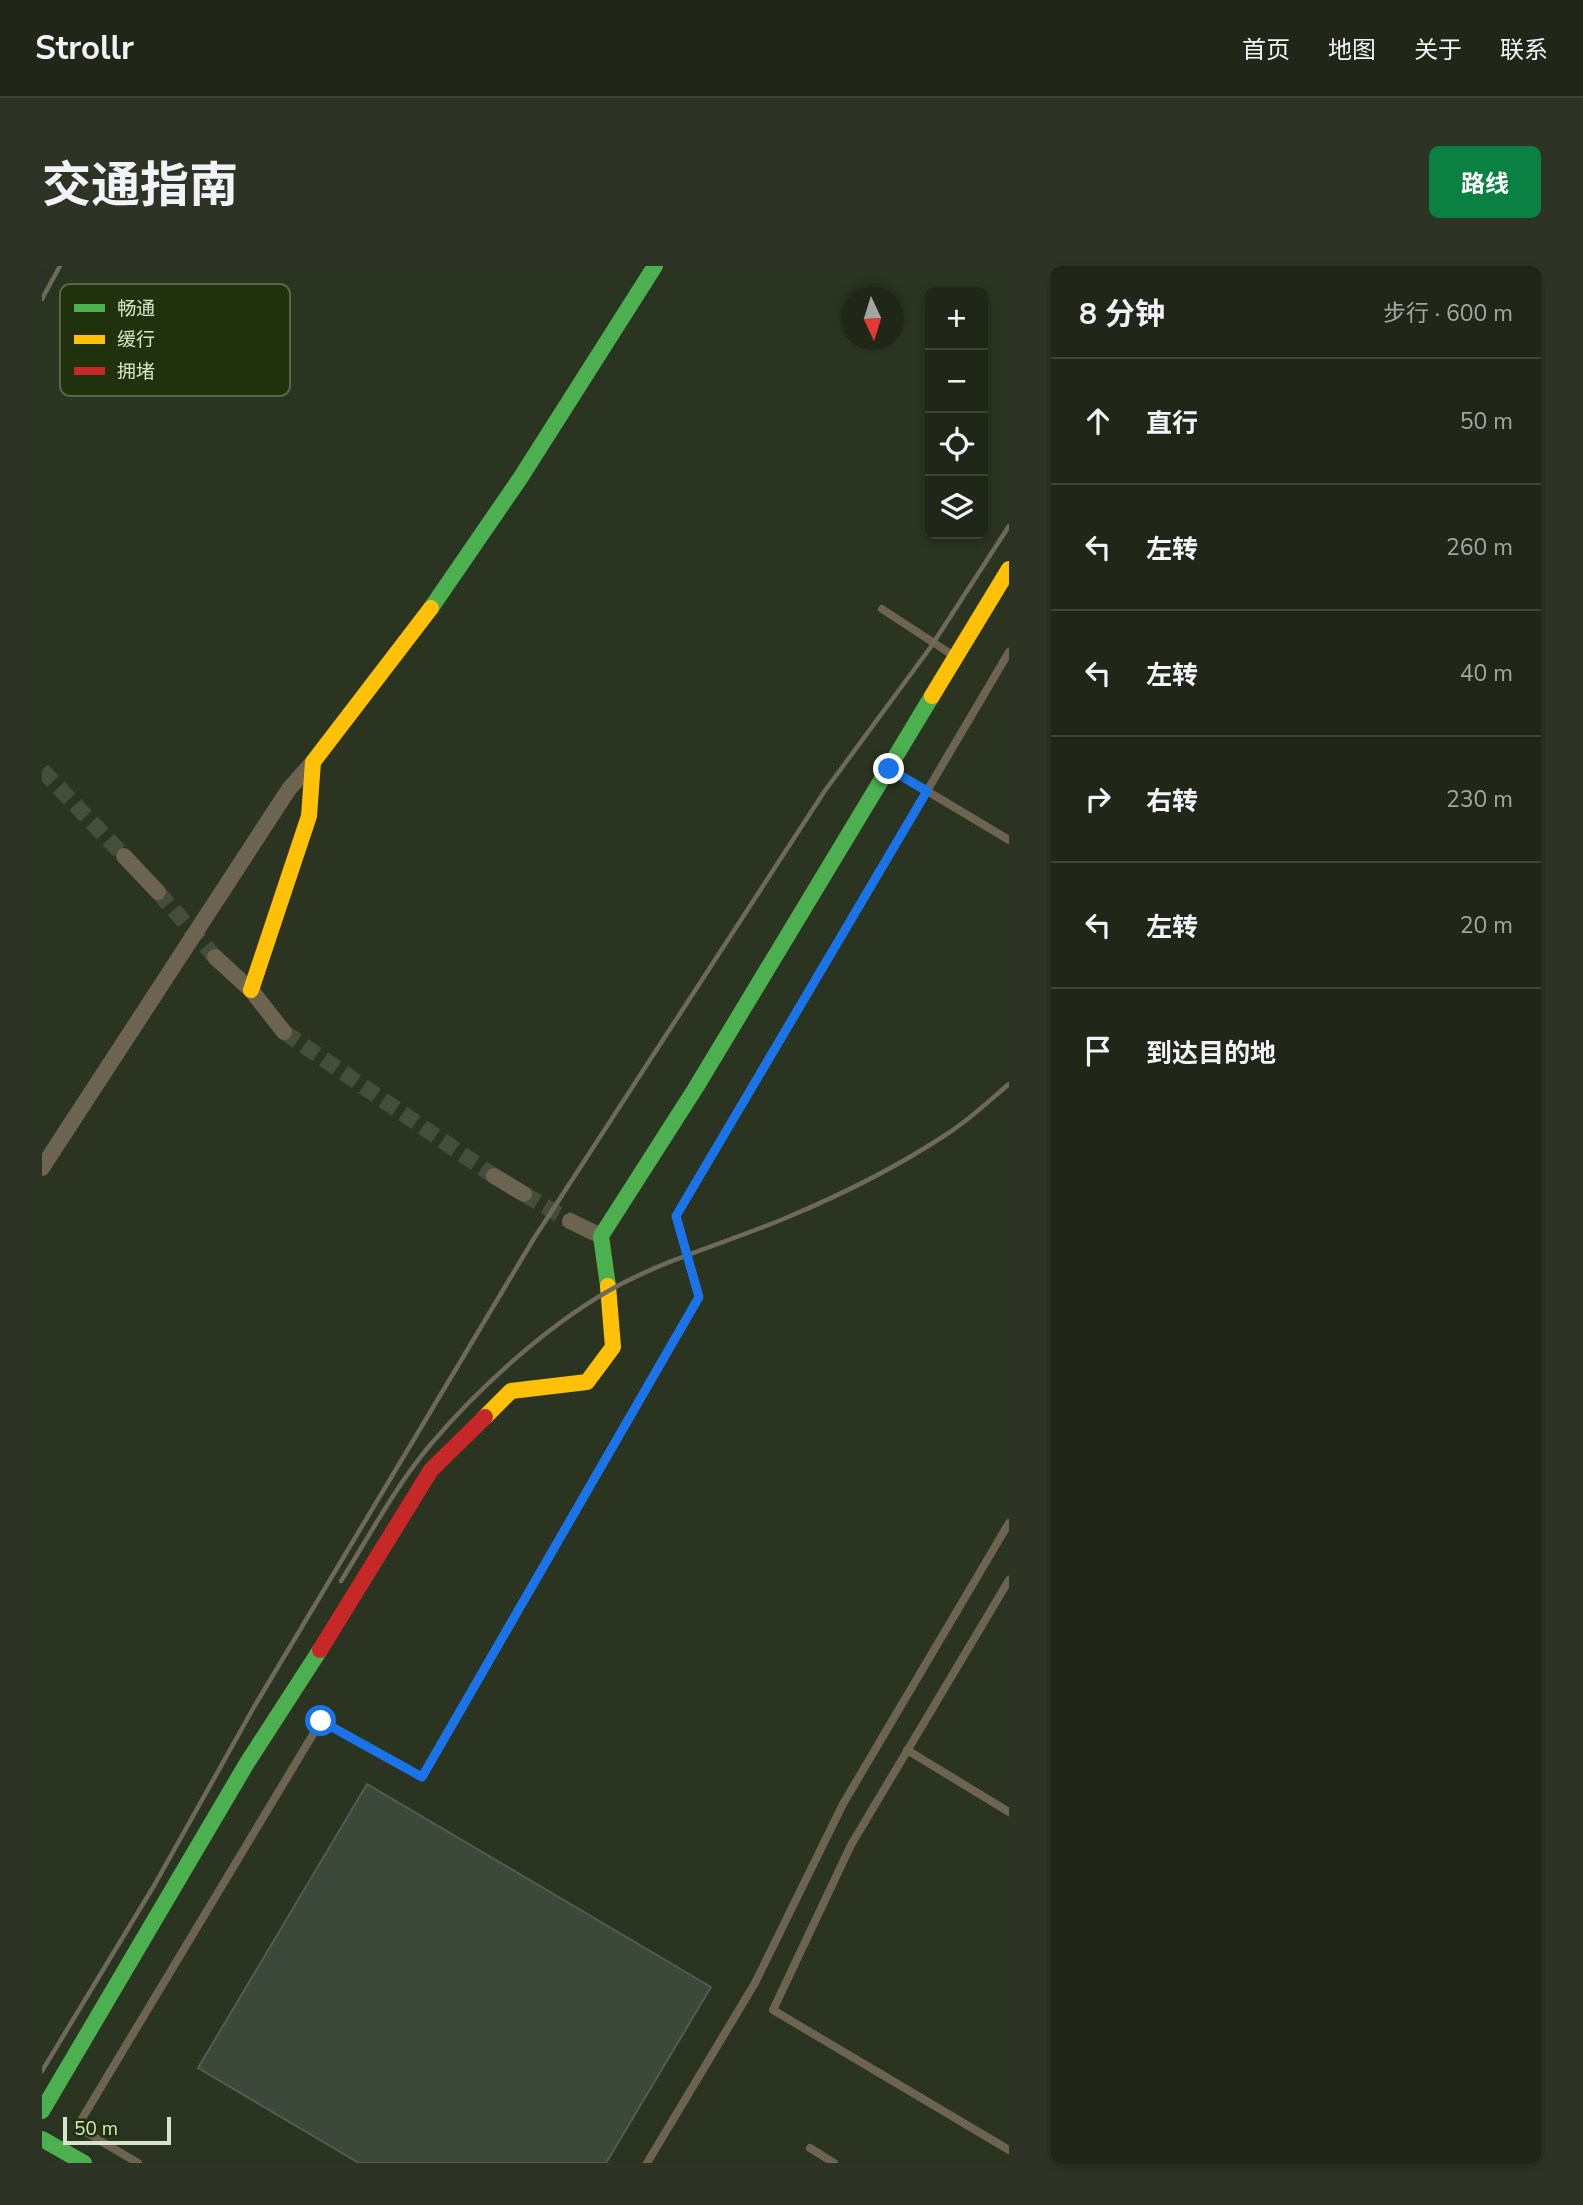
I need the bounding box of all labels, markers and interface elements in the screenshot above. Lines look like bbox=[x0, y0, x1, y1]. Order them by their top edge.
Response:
text: Strollr bbox=[35, 26, 134, 71]
text: 首页 bbox=[1242, 34, 1290, 66]
text: 地图 bbox=[1328, 34, 1376, 66]
text: 关于 bbox=[1414, 34, 1462, 66]
text: 联系 bbox=[1500, 34, 1548, 66]
button: 路线 bbox=[1429, 146, 1541, 218]
text: 交通指南 bbox=[42, 152, 238, 219]
legend bbox=[60, 284, 290, 396]
north arrow bbox=[841, 287, 904, 350]
map controls bbox=[925, 287, 988, 539]
button: + bbox=[925, 287, 988, 350]
text: 8 分钟 bbox=[1079, 294, 1165, 335]
text: 畅通 bbox=[117, 296, 155, 322]
text: 步行 · 600 m bbox=[1383, 298, 1513, 329]
text: 缓行 bbox=[117, 327, 155, 353]
button: − bbox=[925, 350, 988, 413]
text: 拥堵 bbox=[117, 359, 155, 385]
icon: ahead bbox=[1079, 402, 1117, 440]
text: 直行 bbox=[1146, 406, 1198, 441]
text: 50 m bbox=[1460, 406, 1513, 437]
button: locate bbox=[925, 413, 988, 476]
button: layers bbox=[925, 476, 988, 539]
icon: left bbox=[1079, 528, 1117, 566]
text: 左转 bbox=[1146, 532, 1198, 567]
text: 260 m bbox=[1446, 532, 1513, 563]
icon: left bbox=[1079, 654, 1117, 692]
text: 左转 bbox=[1146, 658, 1198, 693]
text: 40 m bbox=[1460, 658, 1513, 689]
route end bbox=[873, 753, 904, 784]
icon: right bbox=[1079, 780, 1117, 818]
text: 右转 bbox=[1146, 784, 1198, 819]
text: 230 m bbox=[1446, 784, 1513, 815]
icon: left bbox=[1079, 906, 1117, 944]
text: 左转 bbox=[1146, 910, 1198, 945]
text: 20 m bbox=[1460, 910, 1513, 941]
icon: arrive bbox=[1079, 1032, 1117, 1070]
text: 到达目的地 bbox=[1146, 1036, 1276, 1071]
route start bbox=[305, 1705, 336, 1736]
scale bar bbox=[63, 2114, 172, 2146]
text: 50 m bbox=[74, 2116, 118, 2142]

